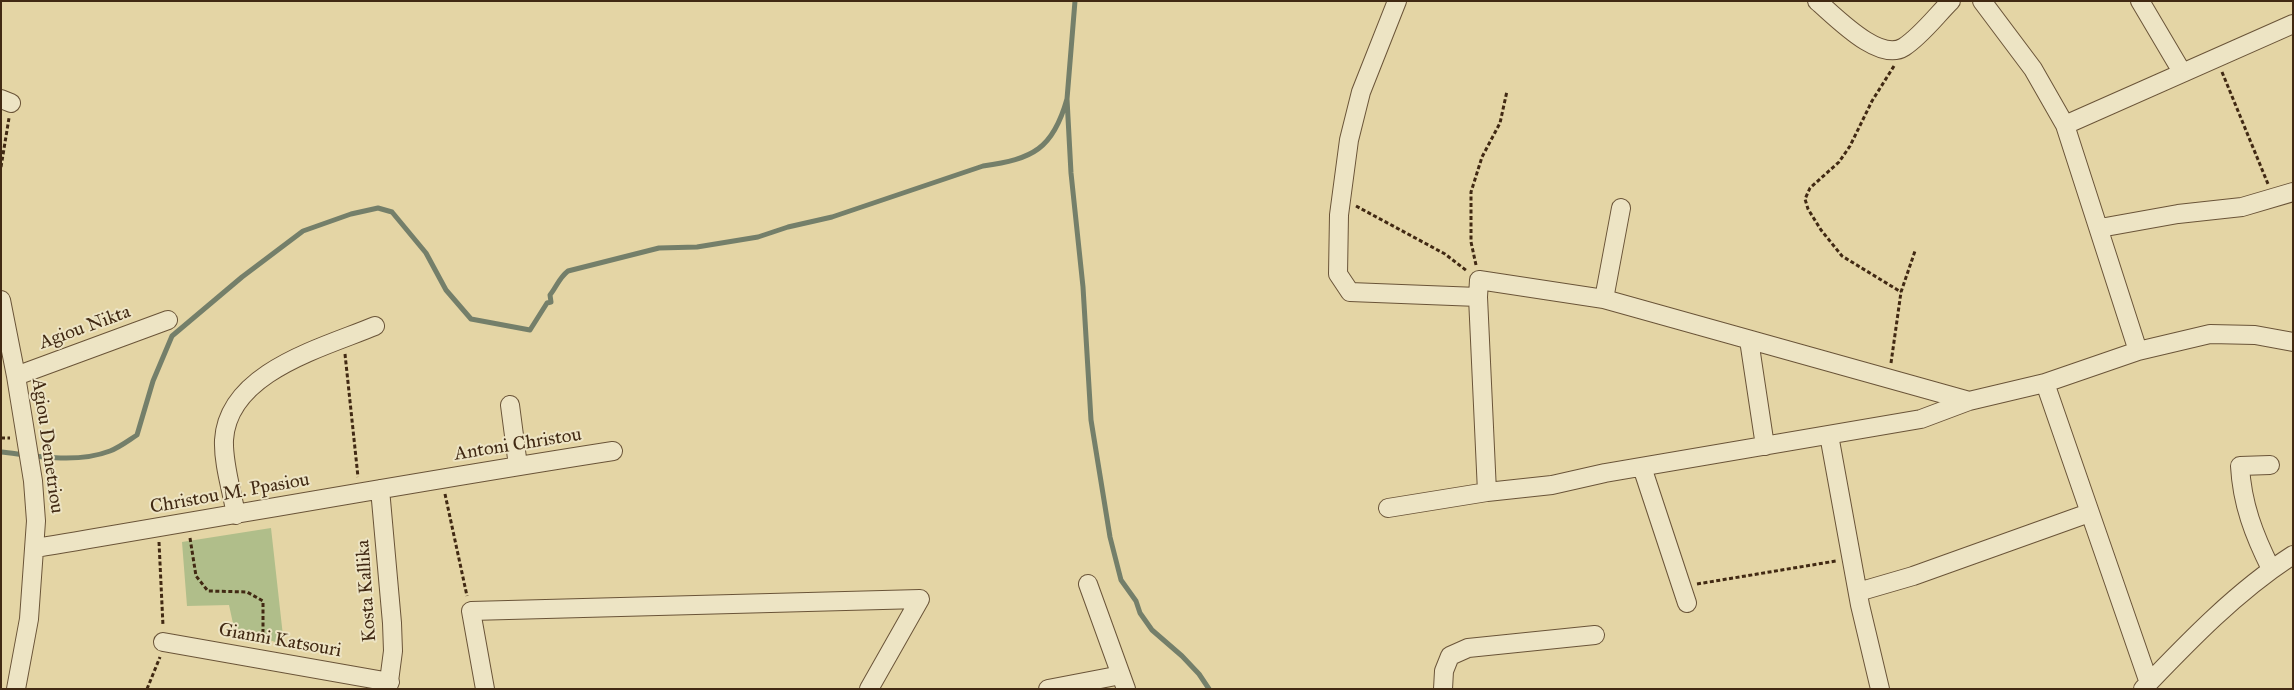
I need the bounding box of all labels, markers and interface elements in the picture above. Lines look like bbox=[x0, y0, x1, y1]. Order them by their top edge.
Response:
street label: Agiou Nikta bbox=[36, 301, 134, 355]
street label: Agiou Demetriou bbox=[26, 377, 68, 515]
street label: Antoni Christou bbox=[453, 424, 583, 466]
street label: Christou M. Ppasiou bbox=[149, 469, 311, 519]
street label: Kosta Kallika bbox=[352, 539, 382, 643]
street label: Gianni Katsouri bbox=[217, 619, 343, 663]

